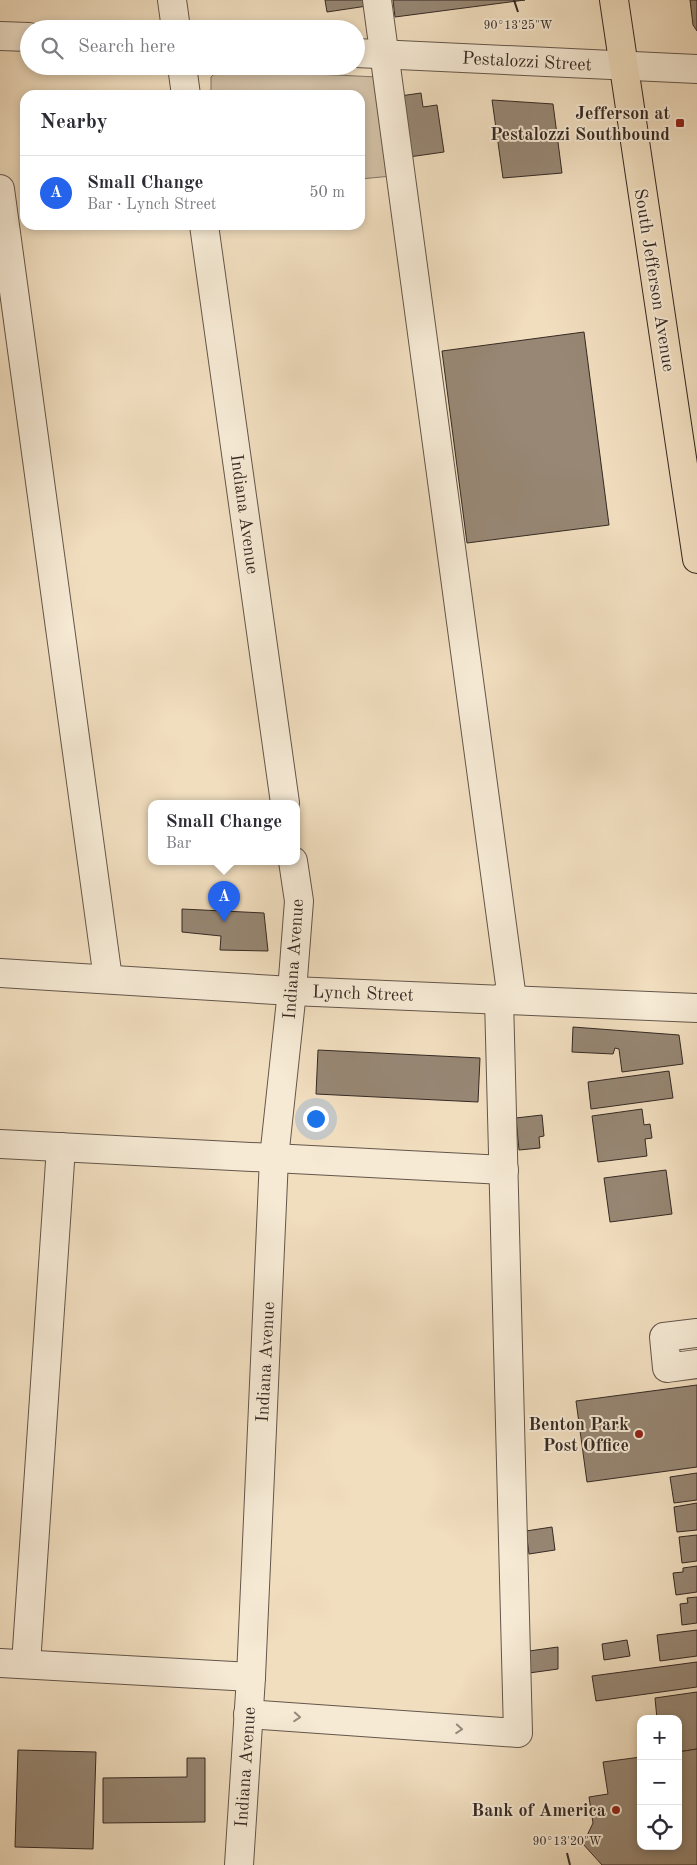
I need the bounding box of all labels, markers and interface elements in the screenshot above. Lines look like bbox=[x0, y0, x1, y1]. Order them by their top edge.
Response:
text: 90°13'25"W bbox=[483, 19, 553, 32]
search box bbox=[20, 20, 365, 75]
icon: search bbox=[38, 34, 66, 62]
text: Search here bbox=[78, 38, 175, 57]
street label: Pestalozzi Street bbox=[462, 50, 592, 74]
place label: Jefferson at Pestalozzi Southbound bbox=[490, 105, 670, 144]
text: Nearby bbox=[40, 112, 108, 133]
marker: Jefferson at Pestalozzi Southbound bbox=[674, 117, 686, 129]
text: Small Change bbox=[87, 174, 204, 193]
text: A bbox=[50, 185, 62, 201]
text: 50 m bbox=[309, 185, 345, 201]
street label: South Jefferson Avenue bbox=[631, 187, 677, 373]
text: Bar · Lynch Street bbox=[87, 197, 216, 213]
street label: Indiana Avenue bbox=[227, 453, 261, 575]
popup bbox=[148, 800, 300, 865]
text: Small Change bbox=[166, 813, 282, 832]
text: Bar bbox=[166, 836, 191, 852]
pin: A bbox=[208, 881, 240, 922]
street label: Indiana Avenue bbox=[281, 898, 307, 1020]
street label: Lynch Street bbox=[312, 983, 414, 1005]
your location bbox=[303, 1106, 329, 1132]
street label: Indiana Avenue bbox=[254, 1301, 278, 1423]
place label: Benton Park Post Office bbox=[528, 1416, 629, 1455]
marker: Benton Park Post Office bbox=[633, 1428, 645, 1440]
street label: Indiana Avenue bbox=[233, 1706, 259, 1828]
one-way arrow bbox=[293, 1711, 301, 1722]
map controls bbox=[637, 1715, 682, 1850]
button: + bbox=[637, 1715, 682, 1760]
one-way arrow bbox=[455, 1723, 463, 1734]
button: − bbox=[637, 1760, 682, 1805]
place label: Bank of America bbox=[471, 1802, 606, 1820]
marker: Bank of America bbox=[610, 1804, 622, 1816]
button: locate bbox=[637, 1805, 682, 1850]
text: 90°13'20"W bbox=[532, 1836, 602, 1848]

